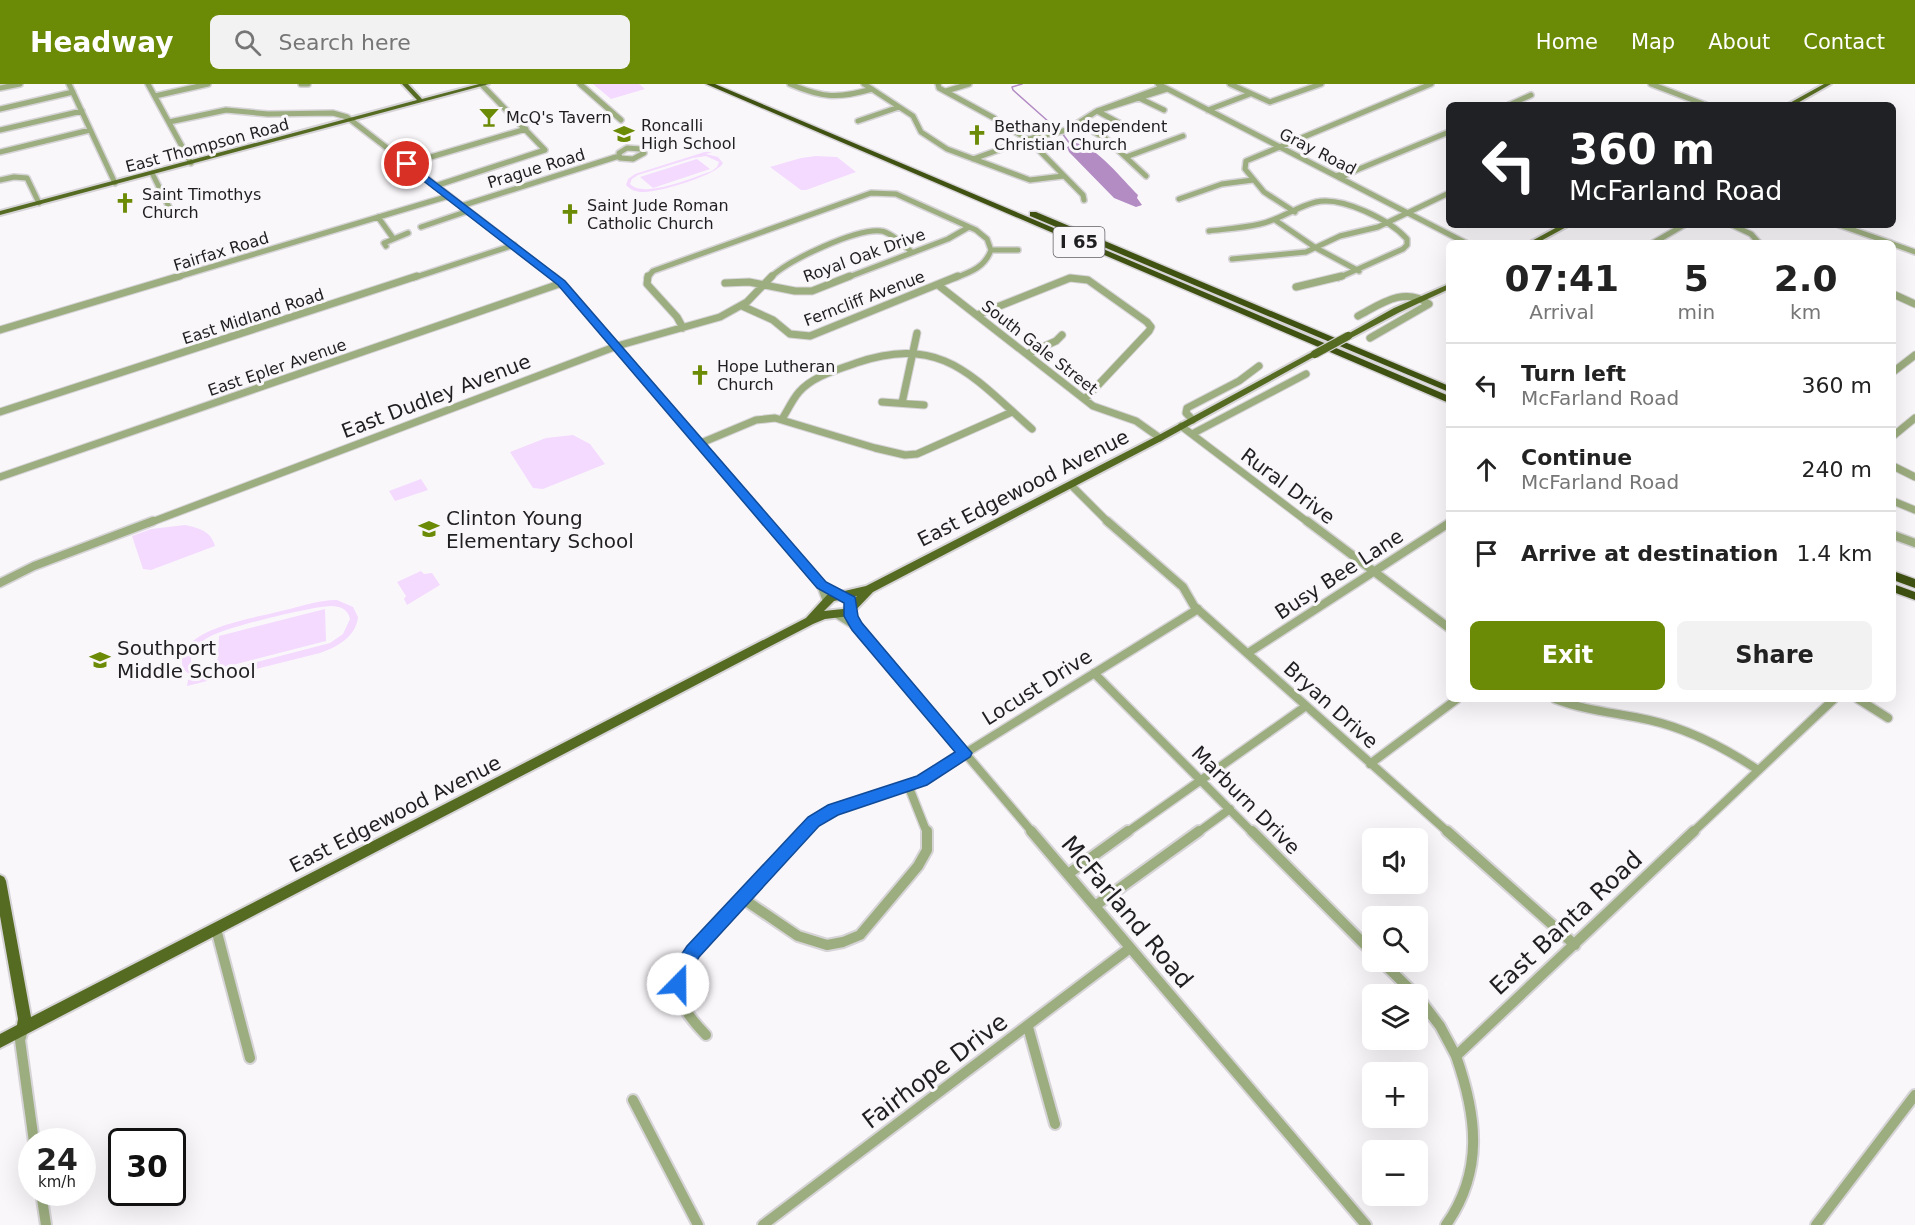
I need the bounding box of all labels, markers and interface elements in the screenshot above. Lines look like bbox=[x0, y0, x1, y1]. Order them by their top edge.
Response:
search box bbox=[210, 15, 630, 69]
text: Headway bbox=[30, 26, 174, 59]
icon: search bbox=[231, 26, 264, 59]
text: Search here bbox=[279, 30, 411, 55]
text: Home bbox=[1536, 30, 1598, 54]
text: Map bbox=[1631, 30, 1675, 54]
text: About bbox=[1708, 30, 1770, 54]
text: Contact bbox=[1803, 30, 1885, 54]
bar icon: McQ's Tavern bbox=[477, 105, 501, 129]
place label: McQ's Tavern bbox=[506, 108, 612, 127]
street label: East Thompson Road bbox=[123, 114, 291, 176]
place label: Roncalli High School bbox=[641, 116, 736, 153]
place label: Bethany Independent Christian Church bbox=[994, 117, 1167, 154]
school or university icon: Roncalli High School bbox=[612, 122, 636, 146]
church icon: Bethany Independent Christian Church bbox=[965, 123, 989, 147]
street label: Gray Road bbox=[1276, 124, 1359, 179]
text: 360 m bbox=[1569, 125, 1715, 174]
icon: left bbox=[1470, 126, 1548, 204]
pin bbox=[381, 138, 432, 189]
street label: Prague Road bbox=[485, 145, 587, 192]
icon: arrive bbox=[390, 147, 423, 180]
text: McFarland Road bbox=[1569, 175, 1782, 206]
place label: Saint Timothys Church bbox=[142, 185, 261, 222]
church icon: Saint Timothys Church bbox=[113, 191, 137, 215]
place label: Saint Jude Roman Catholic Church bbox=[587, 196, 729, 233]
church icon: Saint Jude Roman Catholic Church bbox=[558, 202, 582, 226]
street label: Royal Oak Drive bbox=[801, 225, 928, 286]
road number: I 65 bbox=[1054, 227, 1104, 257]
street label: Fairfax Road bbox=[171, 228, 271, 275]
text: 07:41 bbox=[1504, 258, 1619, 299]
text: 5 bbox=[1684, 258, 1709, 299]
text: 2.0 bbox=[1774, 258, 1838, 299]
street label: Ferncliff Avenue bbox=[801, 267, 927, 330]
street label: East Midland Road bbox=[180, 285, 326, 348]
street label: South Gale Street bbox=[978, 296, 1101, 399]
text: Arrival bbox=[1529, 300, 1594, 324]
text: min bbox=[1678, 300, 1715, 324]
text: km bbox=[1790, 300, 1821, 324]
street label: East Epler Avenue bbox=[205, 335, 349, 400]
street label: East Dudley Avenue bbox=[338, 349, 534, 443]
place label: Hope Lutheran Church bbox=[717, 357, 835, 394]
text: Turn left bbox=[1521, 361, 1626, 386]
church icon: Hope Lutheran Church bbox=[688, 363, 712, 387]
icon: left bbox=[1470, 369, 1503, 402]
text: 360 m bbox=[1802, 373, 1872, 398]
text: McFarland Road bbox=[1521, 386, 1679, 410]
street label: East Edgewood Avenue bbox=[913, 424, 1133, 552]
street label: Rural Drive bbox=[1236, 443, 1340, 529]
text: Continue bbox=[1521, 445, 1632, 470]
icon: ahead bbox=[1470, 453, 1503, 486]
text: 240 m bbox=[1802, 457, 1872, 482]
text: McFarland Road bbox=[1521, 470, 1679, 494]
place label: Clinton Young Elementary School bbox=[446, 506, 634, 553]
school or university icon: Clinton Young Elementary School bbox=[417, 517, 441, 541]
street label: Busy Bee Lane bbox=[1270, 524, 1408, 624]
icon: arrive bbox=[1470, 537, 1503, 570]
text: Arrive at destination bbox=[1521, 541, 1778, 566]
text: 1.4 km bbox=[1796, 541, 1873, 566]
button: Exit bbox=[1470, 621, 1665, 690]
button: Share bbox=[1677, 621, 1872, 690]
place label: Southport Middle School bbox=[117, 636, 256, 683]
street label: Locust Drive bbox=[978, 644, 1096, 730]
school or university icon: Southport Middle School bbox=[88, 648, 112, 672]
street label: Bryan Drive bbox=[1279, 656, 1383, 754]
street label: Marburn Drive bbox=[1187, 741, 1305, 859]
street label: East Edgewood Avenue bbox=[285, 750, 505, 878]
map controls bbox=[1362, 828, 1428, 1206]
button: sound bbox=[1362, 828, 1428, 894]
street label: McFarland Road bbox=[1055, 830, 1199, 994]
street label: East Banta Road bbox=[1484, 845, 1648, 1001]
button: search bbox=[1362, 906, 1428, 972]
position arrow bbox=[646, 952, 710, 1016]
button: layers bbox=[1362, 984, 1428, 1050]
street label: Fairhope Drive bbox=[857, 1007, 1013, 1135]
button: + bbox=[1362, 1062, 1428, 1128]
speed limit sign: 30 bbox=[108, 1128, 186, 1206]
button: − bbox=[1362, 1140, 1428, 1206]
text: 24 bbox=[36, 1142, 78, 1177]
text: km/h bbox=[38, 1173, 76, 1191]

